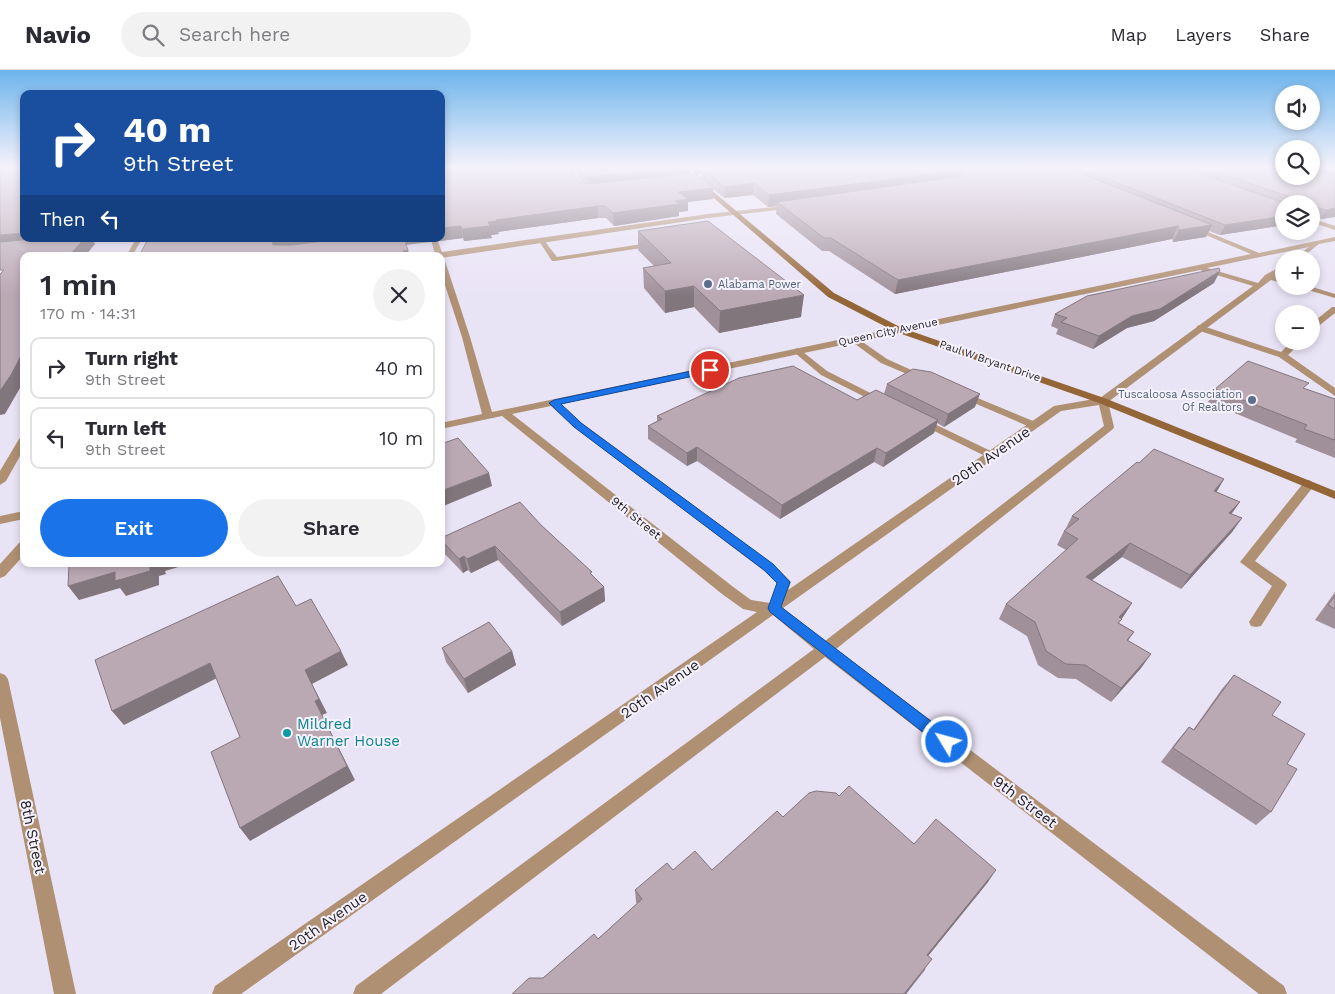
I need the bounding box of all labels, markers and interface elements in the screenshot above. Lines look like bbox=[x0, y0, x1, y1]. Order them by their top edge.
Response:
search box bbox=[121, 12, 471, 57]
text: Navio bbox=[25, 21, 91, 49]
icon: search bbox=[139, 21, 167, 49]
text: Search here bbox=[179, 23, 290, 46]
text: Map bbox=[1110, 24, 1147, 45]
text: Layers bbox=[1175, 24, 1232, 45]
text: Share bbox=[1260, 24, 1310, 45]
map controls bbox=[1275, 85, 1320, 350]
button: sound bbox=[1275, 85, 1320, 130]
text: 40 m bbox=[123, 109, 211, 151]
icon: right bbox=[40, 110, 105, 175]
button: search bbox=[1275, 140, 1320, 185]
text: 9th Street bbox=[123, 151, 233, 176]
button: layers bbox=[1275, 195, 1320, 240]
icon: left bbox=[96, 205, 124, 233]
text: Then bbox=[40, 208, 86, 231]
button: + bbox=[1275, 250, 1320, 295]
text: 1 min bbox=[40, 267, 117, 302]
button: close bbox=[373, 269, 425, 321]
marker: Alabama Power bbox=[702, 278, 714, 290]
place label: Alabama Power bbox=[718, 278, 802, 291]
text: 170 m · 14:31 bbox=[40, 304, 136, 323]
button: − bbox=[1275, 305, 1320, 350]
street label: Queen City Avenue bbox=[837, 315, 939, 349]
street label: Paul W Bryant Drive bbox=[938, 338, 1042, 384]
text: Turn right bbox=[85, 347, 178, 370]
pin bbox=[689, 349, 731, 391]
icon: right bbox=[42, 354, 70, 382]
icon: arrive bbox=[696, 356, 724, 384]
text: 40 m bbox=[375, 357, 423, 380]
text: 9th Street bbox=[85, 370, 165, 389]
place label: Tuscaloosa Association Of Realtors bbox=[1118, 388, 1242, 414]
marker: Tuscaloosa Association Of Realtors bbox=[1246, 394, 1258, 406]
text: Turn left bbox=[85, 417, 166, 440]
street label: 20th Avenue bbox=[948, 422, 1034, 490]
icon: left bbox=[42, 424, 70, 452]
text: 10 m bbox=[379, 427, 423, 450]
text: 9th Street bbox=[85, 440, 165, 459]
street label: 9th Street bbox=[608, 494, 664, 542]
button: Exit bbox=[40, 499, 228, 557]
button: Share bbox=[238, 499, 425, 557]
street label: 20th Avenue bbox=[617, 655, 703, 723]
place label: Mildred Warner House bbox=[297, 715, 400, 750]
position arrow bbox=[920, 715, 972, 767]
marker: Mildred Warner House bbox=[281, 727, 293, 739]
street label: 9th Street bbox=[990, 772, 1061, 832]
street label: 8th Street bbox=[16, 798, 50, 876]
street label: 20th Avenue bbox=[285, 887, 371, 955]

